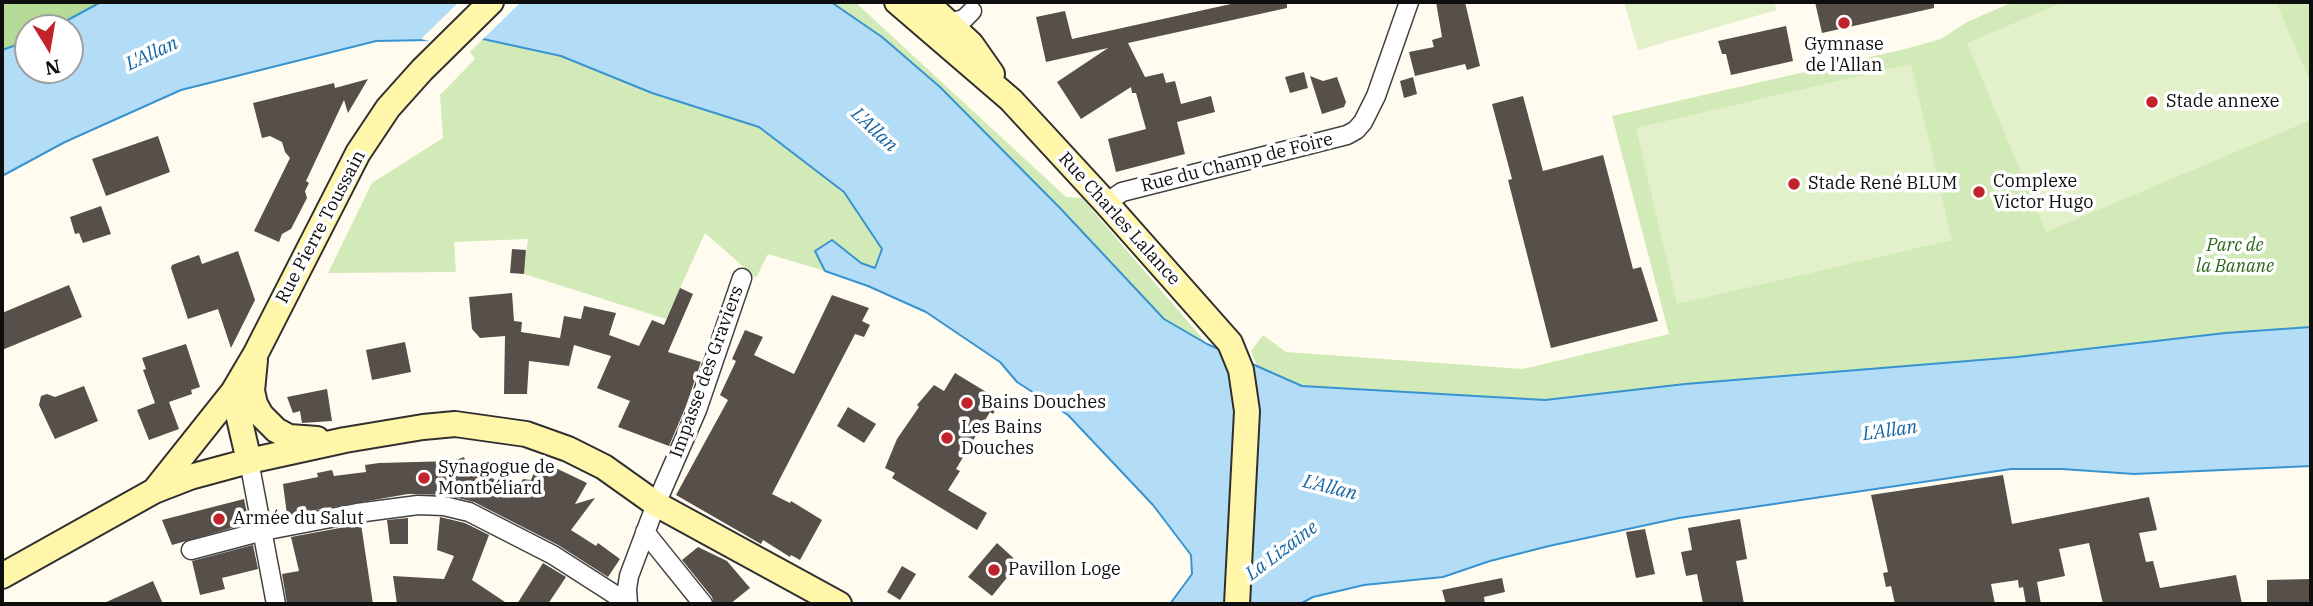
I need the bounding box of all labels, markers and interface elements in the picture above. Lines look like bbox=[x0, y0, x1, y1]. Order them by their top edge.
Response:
north arrow bbox=[14, 14, 84, 84]
marker: Gymnase de l'Allan bbox=[1836, 15, 1852, 31]
water label: L'Allan bbox=[122, 32, 182, 76]
place label: Gymnase de l'Allan bbox=[1804, 34, 1884, 76]
text: N bbox=[43, 54, 62, 81]
place label: Stade annexe bbox=[2166, 91, 2279, 113]
marker: Stade annexe bbox=[2144, 94, 2160, 110]
water label: L'Allan bbox=[846, 103, 902, 157]
street label: Rue du Champ de Foire bbox=[1139, 129, 1335, 197]
street label: Rue Pierre Toussain bbox=[272, 147, 370, 307]
street label: Rue Charles Lalance bbox=[1054, 148, 1184, 290]
place label: Complexe Victor Hugo bbox=[1993, 171, 2093, 214]
place label: Stade René BLUM bbox=[1808, 173, 1957, 195]
marker: Stade René BLUM bbox=[1786, 176, 1802, 192]
marker: Complexe Victor Hugo bbox=[1971, 184, 1987, 200]
park label: Parc de la Banane bbox=[2196, 235, 2274, 278]
street label: Impasse des Graviers bbox=[666, 283, 748, 461]
place label: Bains Douches bbox=[981, 392, 1106, 414]
marker: Bains Douches bbox=[959, 395, 975, 411]
water label: L'Allan bbox=[1861, 416, 1919, 446]
place label: Les Bains Douches bbox=[961, 417, 1042, 460]
marker: Les Bains Douches bbox=[939, 430, 955, 446]
place label: Synagogue de Montbéliard bbox=[438, 457, 555, 500]
marker: Synagogue de Montbéliard bbox=[416, 470, 432, 486]
water label: L'Allan bbox=[1301, 470, 1359, 506]
place label: Armée du Salut bbox=[233, 508, 364, 530]
marker: Armée du Salut bbox=[211, 511, 227, 527]
water label: La Lizaine bbox=[1241, 517, 1323, 585]
place label: Pavillon Loge bbox=[1008, 559, 1121, 581]
marker: Pavillon Loge bbox=[986, 562, 1002, 578]

